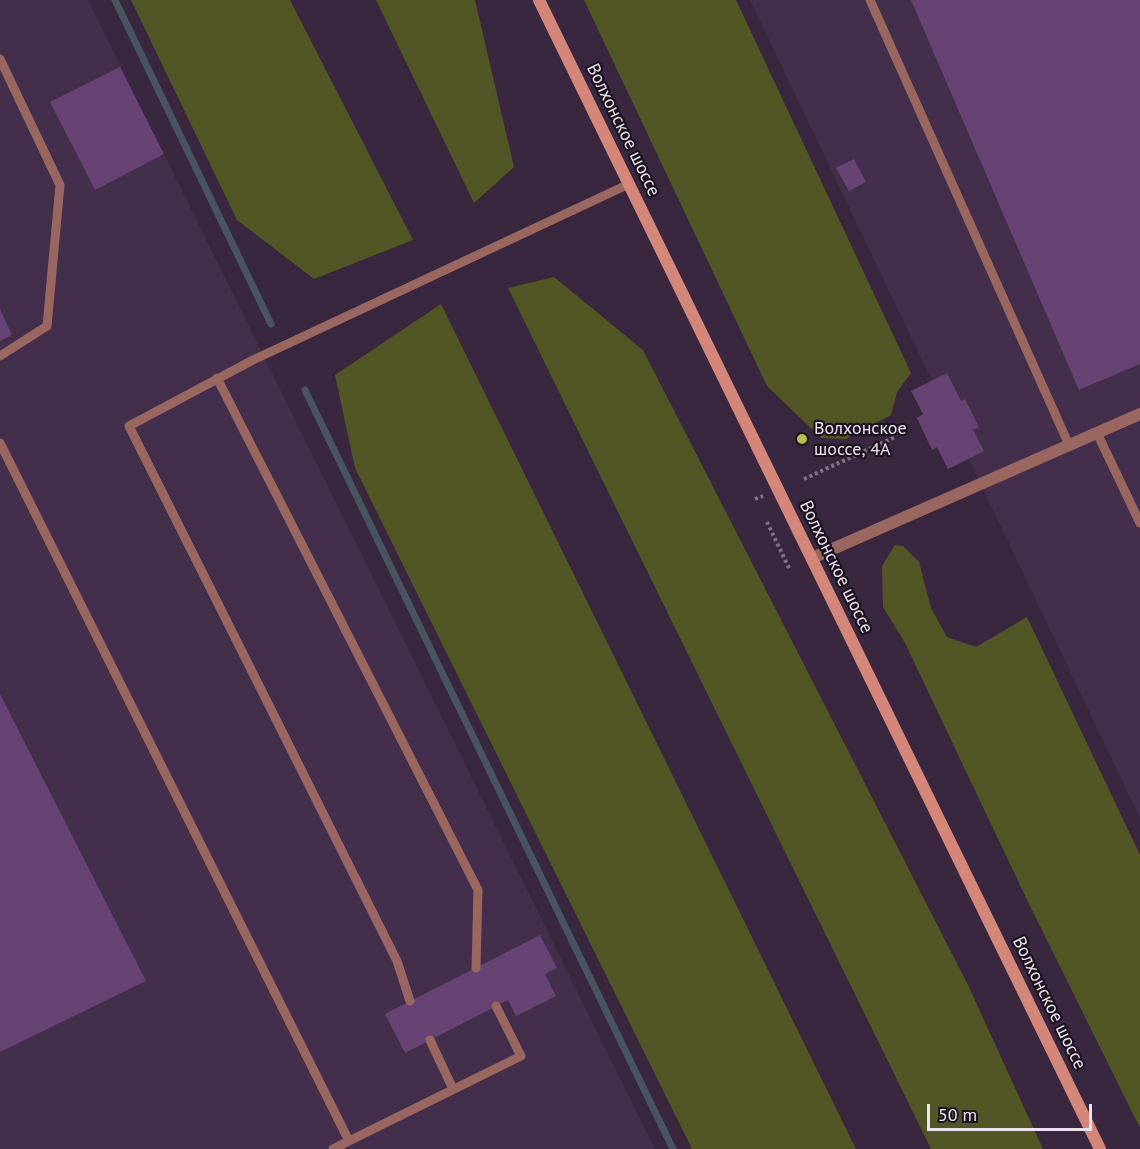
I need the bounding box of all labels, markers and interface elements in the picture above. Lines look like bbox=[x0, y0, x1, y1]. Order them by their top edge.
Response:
street label: Волхонское шоссе bbox=[582, 60, 664, 200]
place label: Волхонское шоссе, 4А bbox=[814, 418, 907, 460]
marker: Волхонское шоссе, 4А bbox=[795, 432, 809, 446]
street label: Волхонское шоссе bbox=[795, 497, 877, 637]
street label: Волхонское шоссе bbox=[1008, 933, 1090, 1073]
scale bar bbox=[930, 1092, 1095, 1130]
text: 50 m bbox=[938, 1103, 977, 1126]

